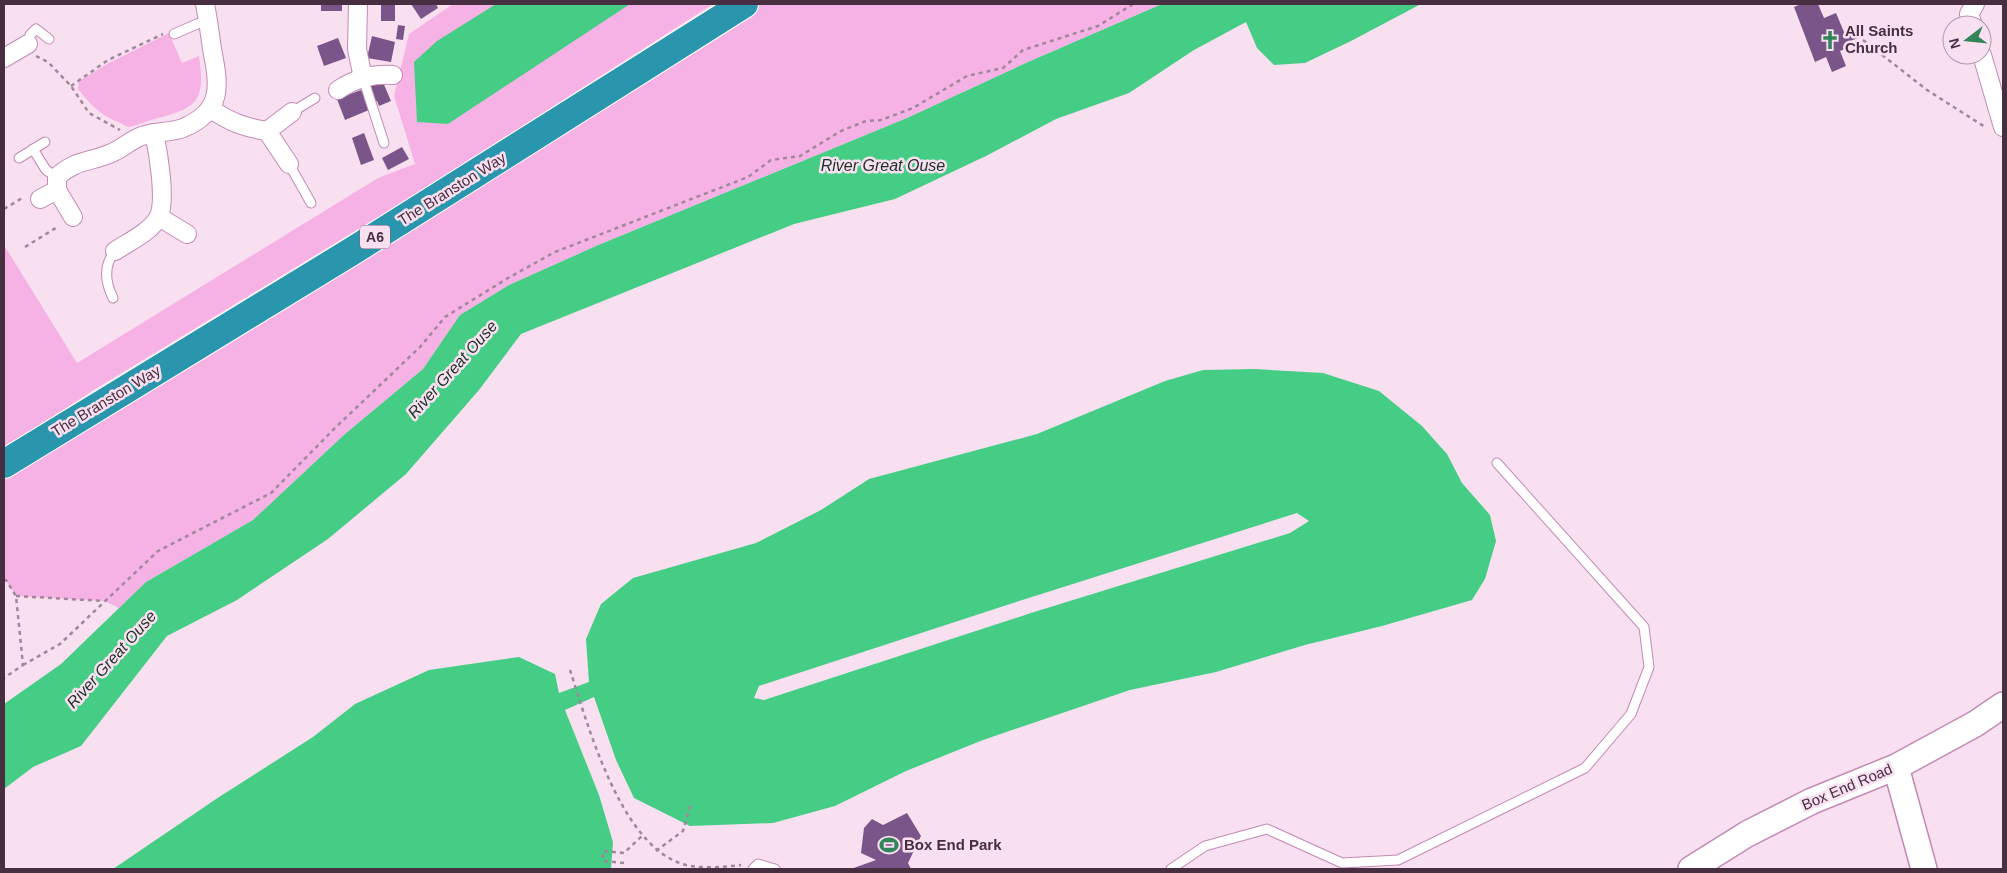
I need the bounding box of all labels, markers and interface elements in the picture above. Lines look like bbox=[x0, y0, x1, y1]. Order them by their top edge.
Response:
north arrow bbox=[1942, 15, 1992, 65]
place label: All Saints Church bbox=[1845, 22, 1913, 56]
church icon: All Saints Church bbox=[1819, 29, 1841, 51]
text: N bbox=[1945, 37, 1964, 51]
street label: The Branston Way bbox=[395, 148, 509, 229]
water label: River Great Ouse bbox=[821, 157, 945, 174]
road number: A6 bbox=[360, 226, 390, 248]
water label: River Great Ouse bbox=[404, 317, 500, 421]
street label: The Branston Way bbox=[48, 361, 164, 440]
water label: River Great Ouse bbox=[63, 607, 159, 711]
street label: Box End Road bbox=[1799, 760, 1895, 813]
sports icon: Box End Park bbox=[878, 834, 900, 856]
place label: Box End Park bbox=[904, 836, 1002, 853]

